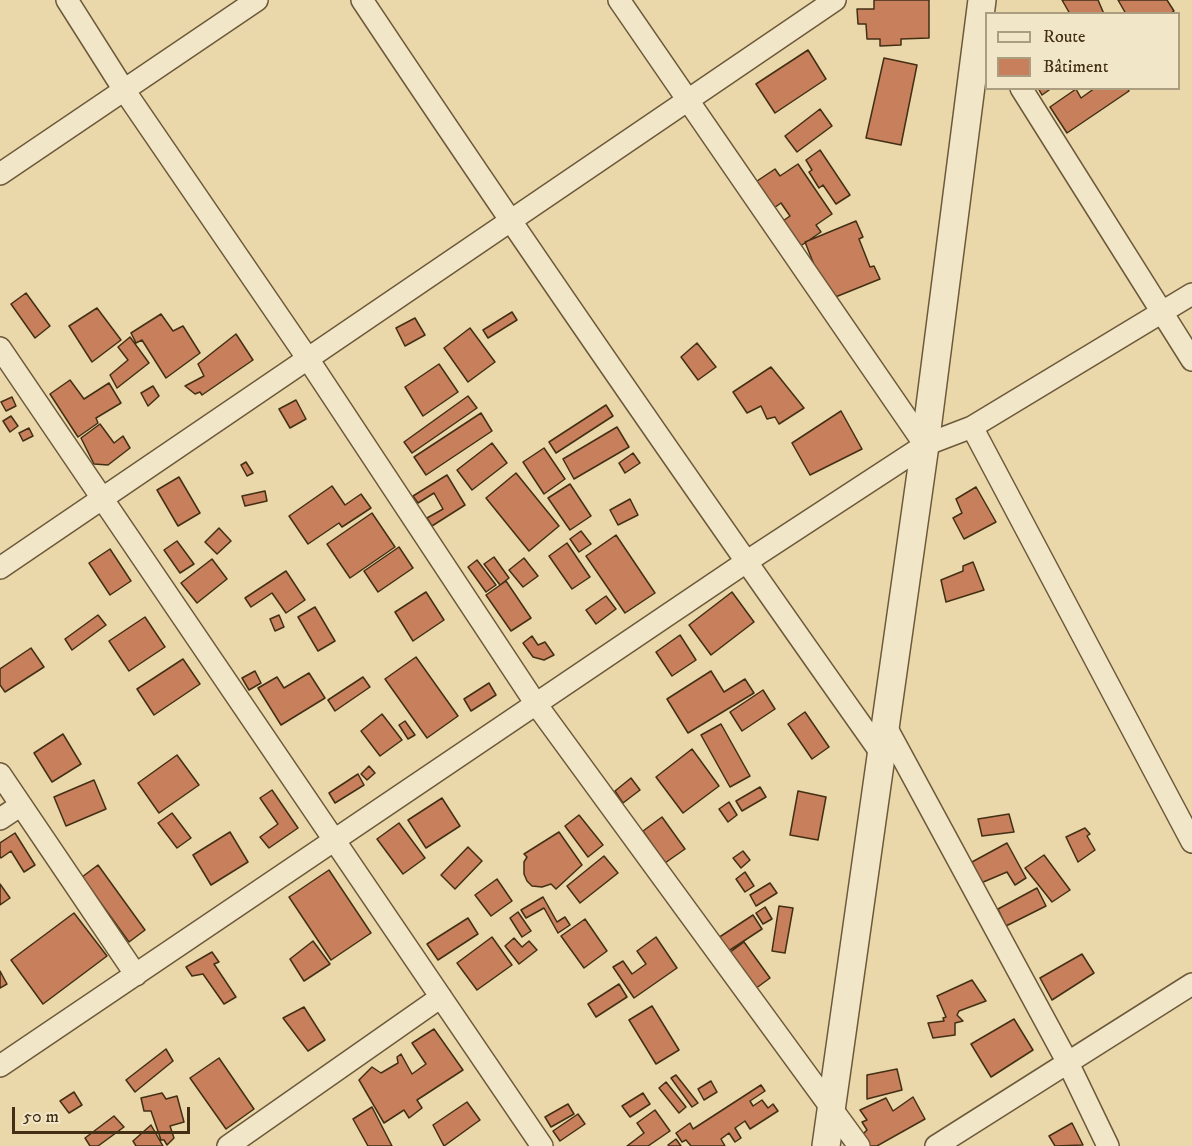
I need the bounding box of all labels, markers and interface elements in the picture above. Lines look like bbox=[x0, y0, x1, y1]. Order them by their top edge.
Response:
legend bbox=[985, 12, 1180, 90]
text: Route bbox=[1043, 26, 1086, 48]
text: Bâtiment bbox=[1043, 56, 1108, 78]
scale bar bbox=[15, 1095, 194, 1133]
text: 50 m bbox=[23, 1106, 59, 1128]

